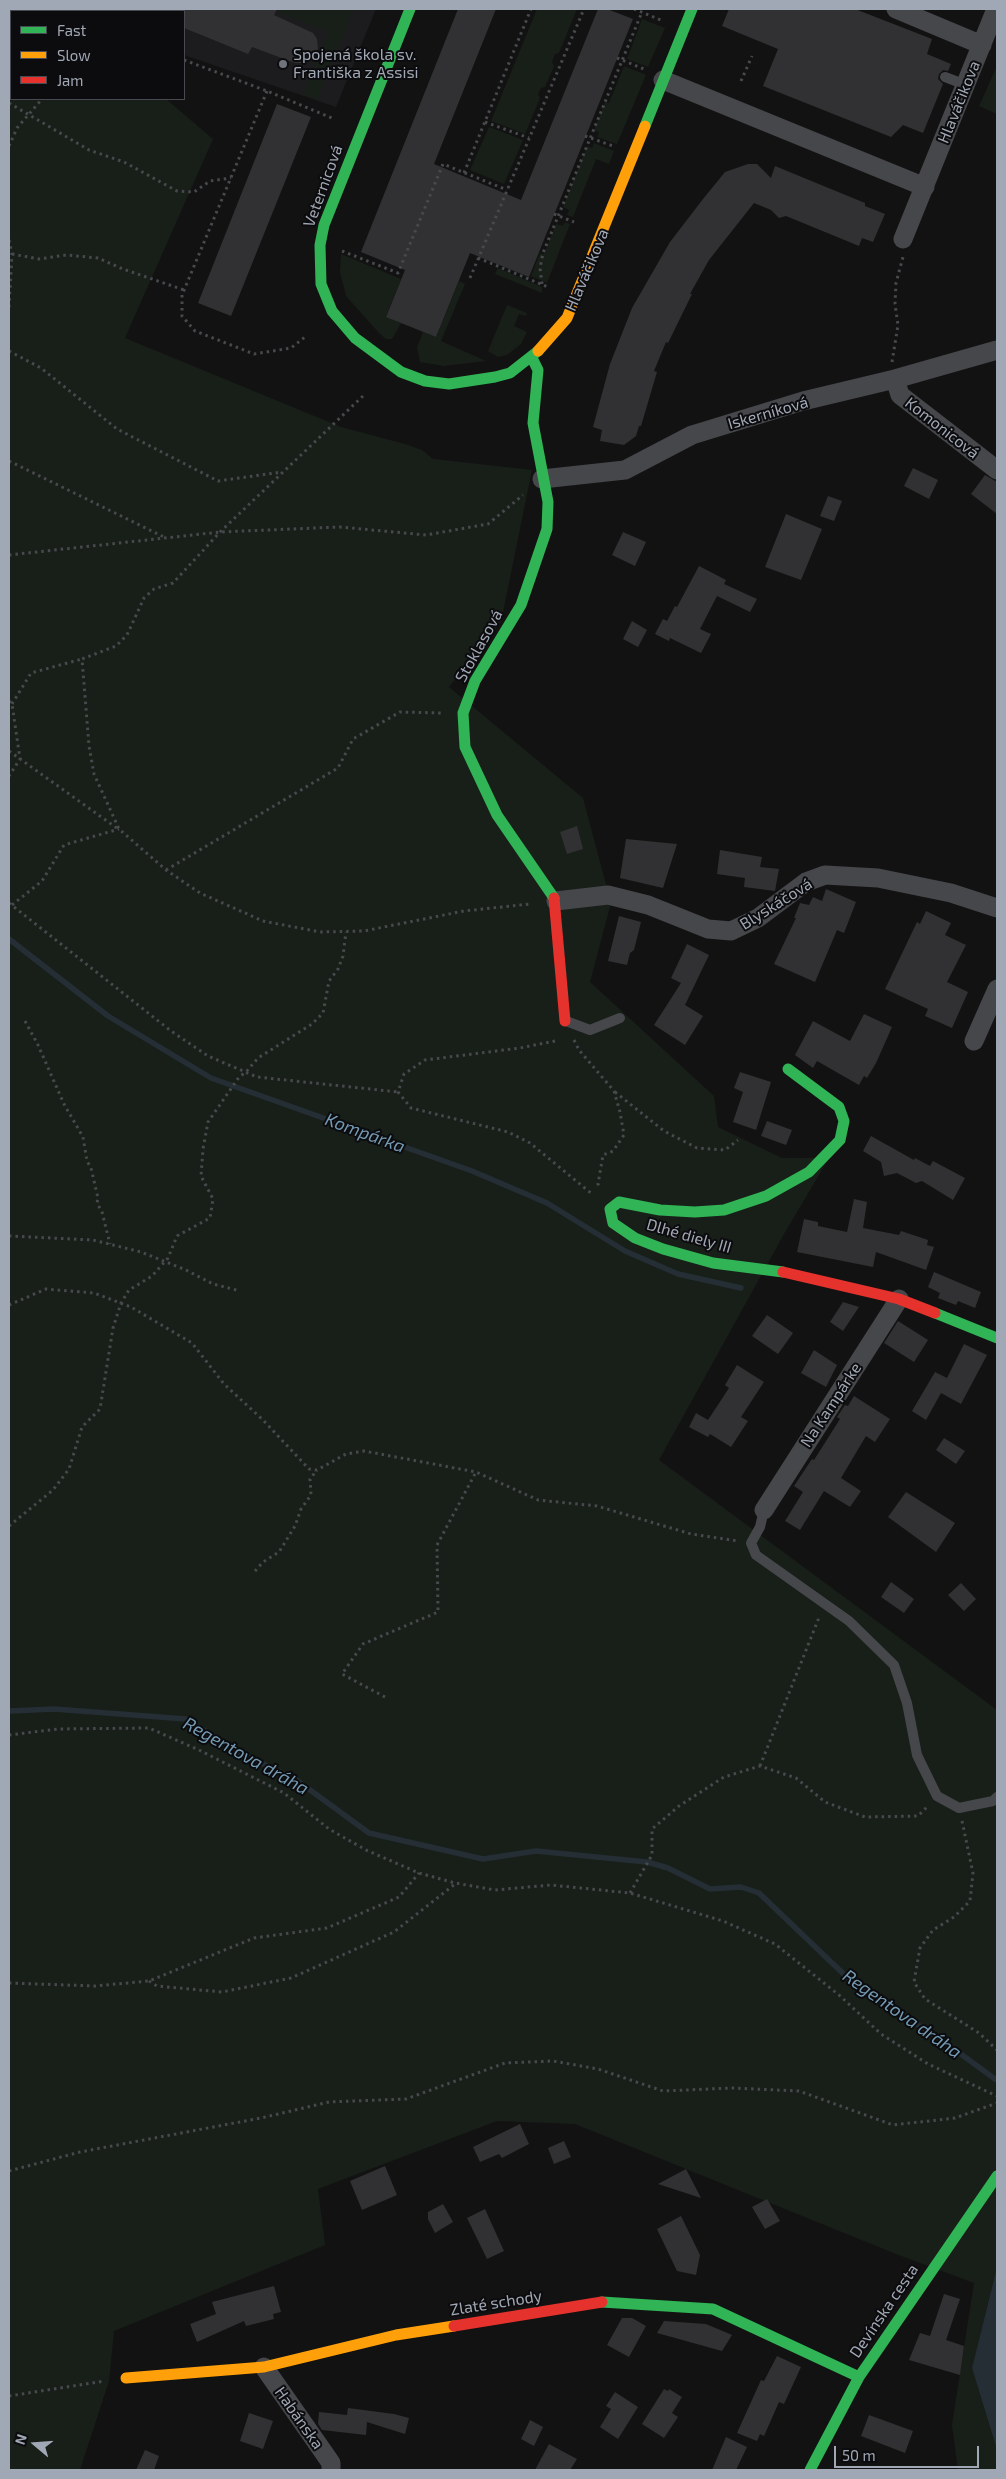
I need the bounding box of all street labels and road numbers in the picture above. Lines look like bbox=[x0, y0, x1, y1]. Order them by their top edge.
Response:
street label: Hlaváčikova bbox=[934, 58, 984, 146]
street label: Veternicová bbox=[299, 142, 347, 230]
street label: Hlaváčikova bbox=[561, 226, 613, 314]
street label: Iskerníková bbox=[726, 392, 810, 434]
street label: Komonicová bbox=[901, 393, 983, 463]
street label: Stoklasová bbox=[451, 606, 507, 686]
street label: Blyskáčová bbox=[736, 874, 816, 934]
street label: Dlhé diely III bbox=[644, 1215, 734, 1257]
street label: Na Kampárke bbox=[797, 1359, 865, 1451]
street label: Devínska cesta bbox=[846, 2261, 922, 2361]
street label: Zlaté schody bbox=[449, 2286, 543, 2320]
street label: Habánska bbox=[271, 2383, 327, 2453]

